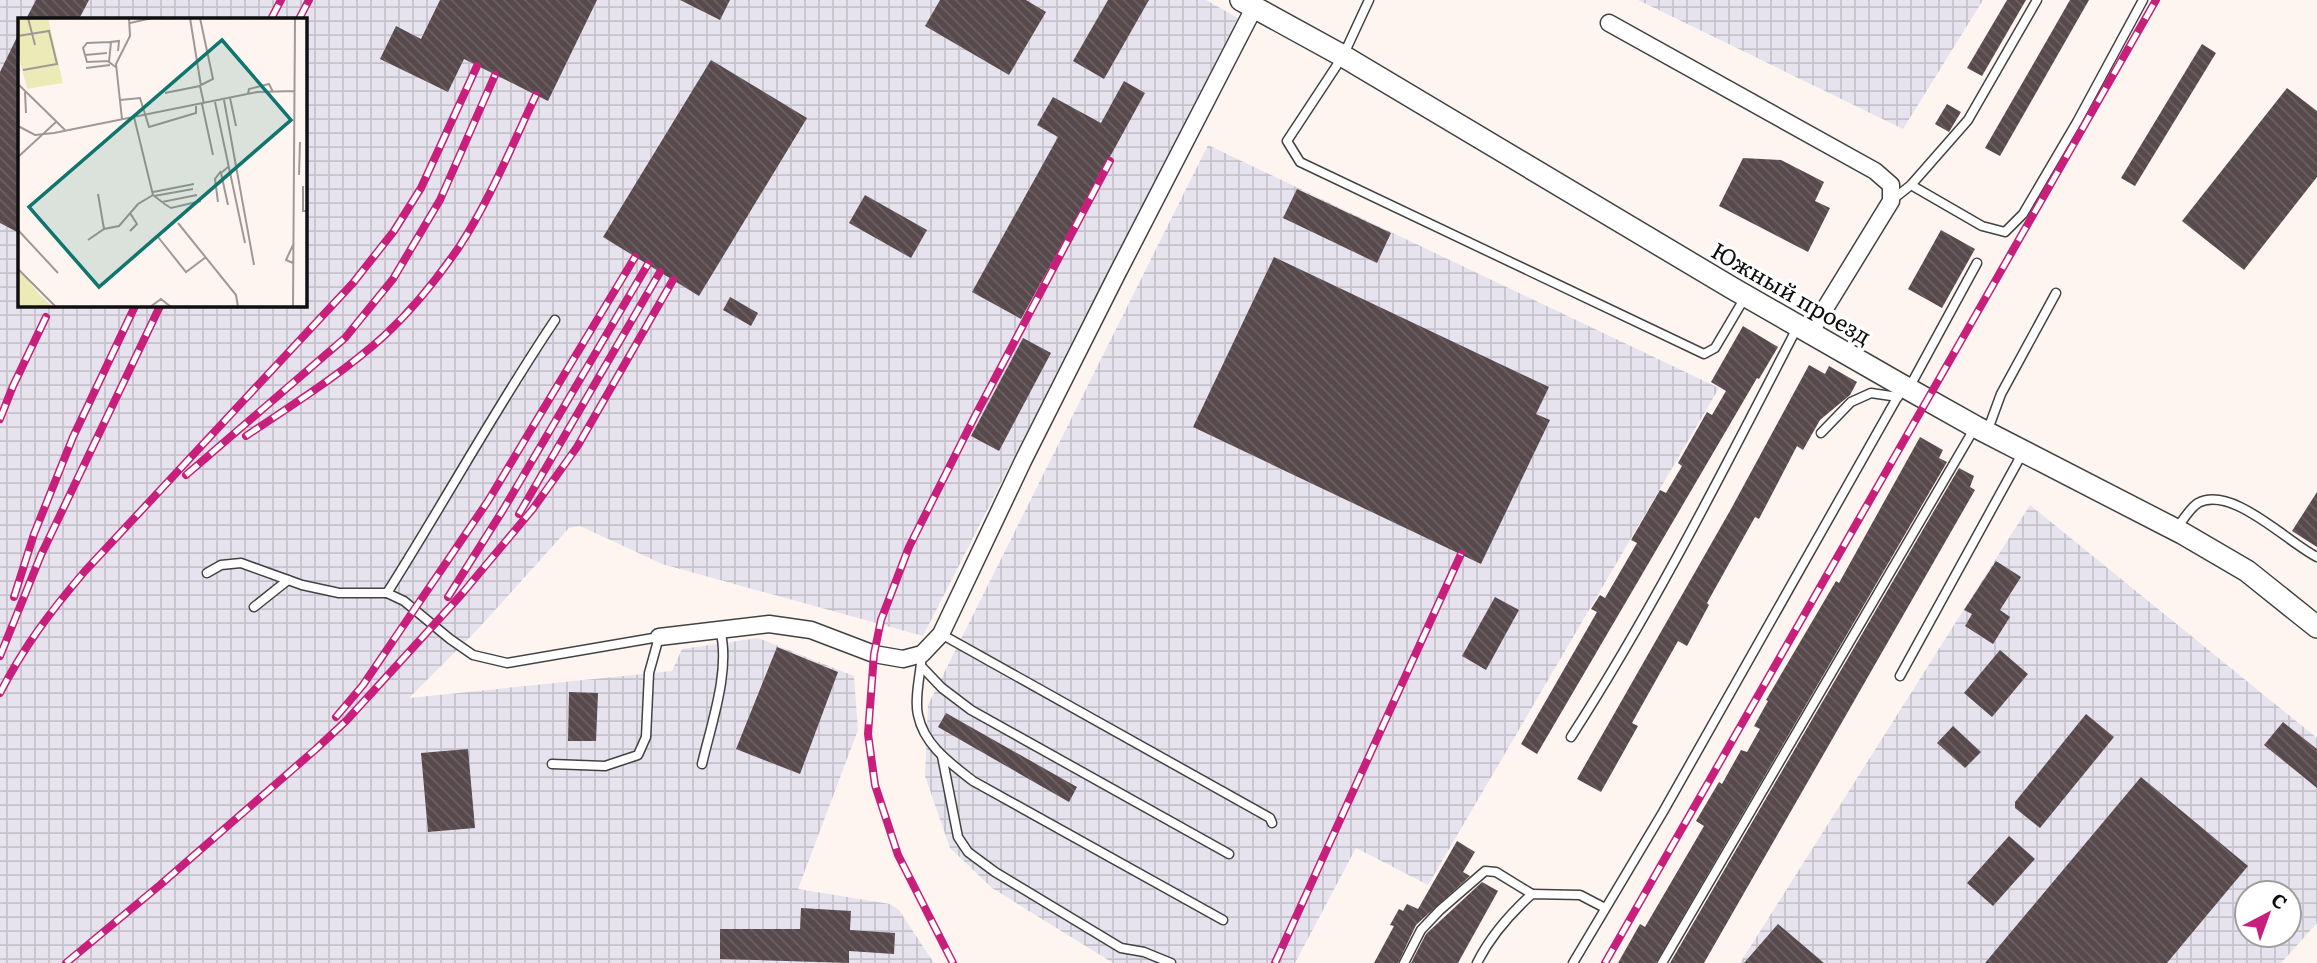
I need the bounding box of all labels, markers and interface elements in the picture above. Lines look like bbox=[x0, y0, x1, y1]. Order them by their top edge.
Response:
inset map bbox=[18, 18, 306, 306]
street label: Южный проезд bbox=[1706, 232, 1878, 352]
north arrow bbox=[2233, 879, 2303, 949]
text: С bbox=[2266, 885, 2294, 915]

